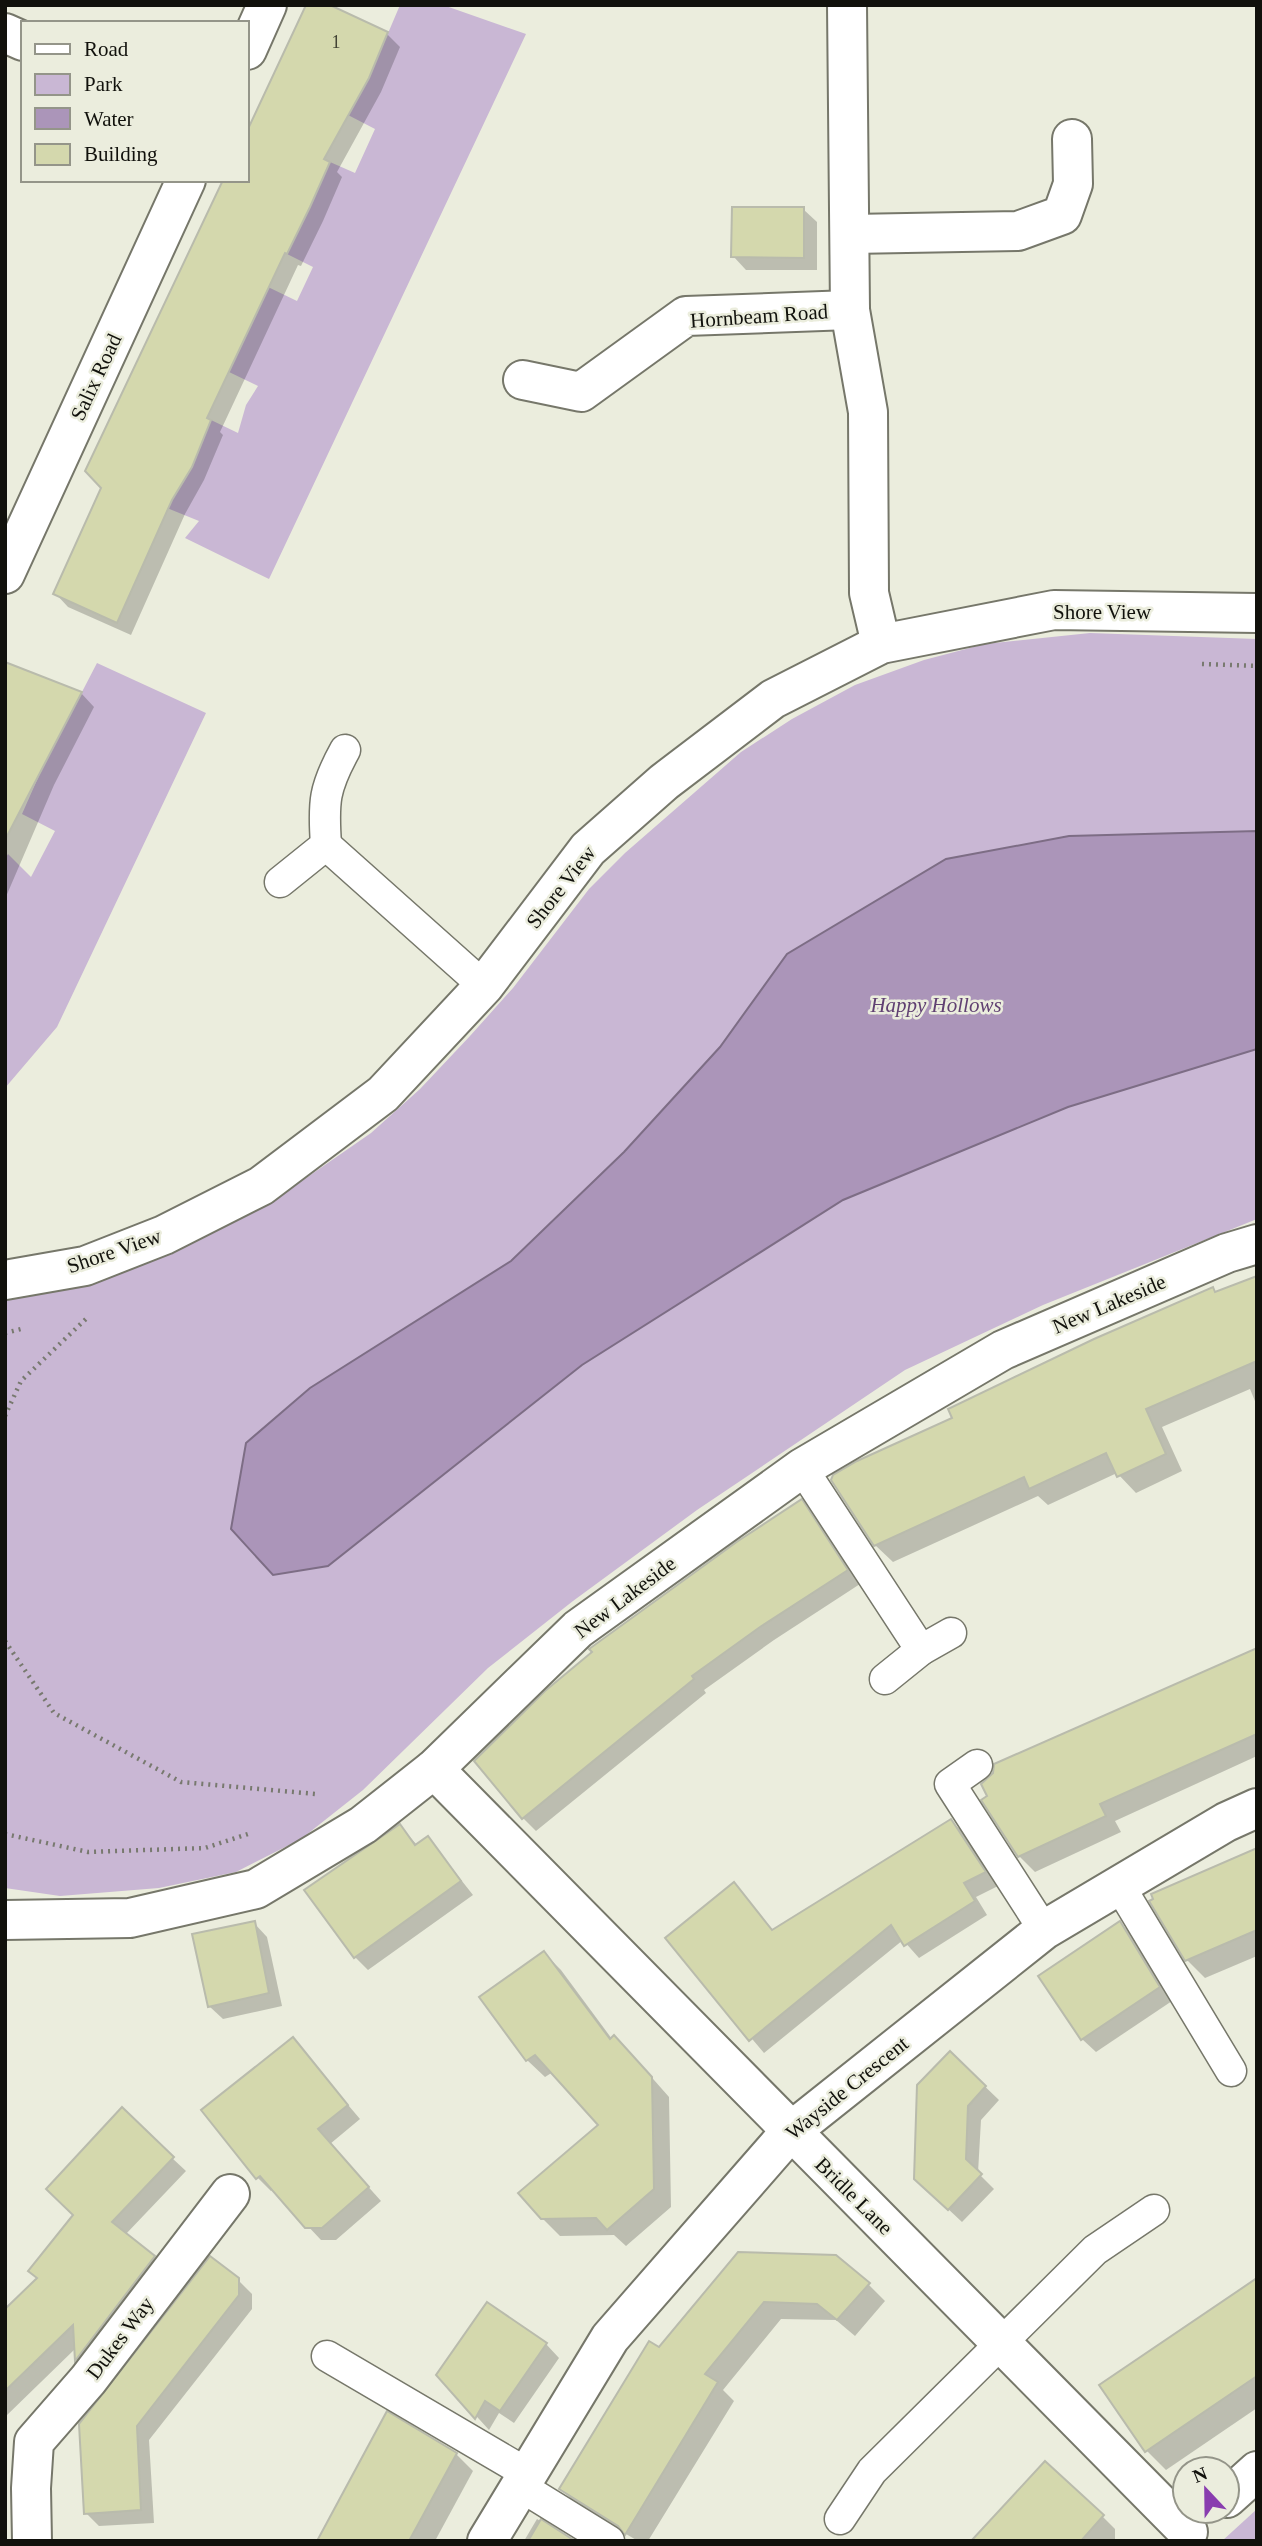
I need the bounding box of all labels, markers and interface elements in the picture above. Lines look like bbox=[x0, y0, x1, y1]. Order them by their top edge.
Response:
legend bbox=[21, 21, 248, 182]
house number: 1 bbox=[332, 32, 341, 52]
text: Road bbox=[84, 37, 129, 61]
text: Park bbox=[84, 72, 123, 96]
text: Water bbox=[84, 107, 134, 131]
text: Building bbox=[84, 142, 158, 166]
street label: Hornbeam Road bbox=[689, 299, 829, 333]
street label: Salix Road bbox=[66, 329, 127, 424]
street label: Shore View bbox=[1053, 600, 1152, 624]
street label: Shore View bbox=[521, 840, 601, 933]
park label: Happy Hollows bbox=[869, 993, 1002, 1017]
street label: Shore View bbox=[64, 1223, 165, 1278]
street label: New Lakeside bbox=[1049, 1269, 1169, 1339]
street label: New Lakeside bbox=[570, 1551, 680, 1643]
street label: Wayside Crescent bbox=[781, 2031, 913, 2145]
street label: Bridle Lane bbox=[810, 2152, 898, 2240]
street label: Dukes Way bbox=[81, 2292, 159, 2384]
north arrow bbox=[1171, 2455, 1241, 2525]
text: N bbox=[1190, 2462, 1210, 2487]

